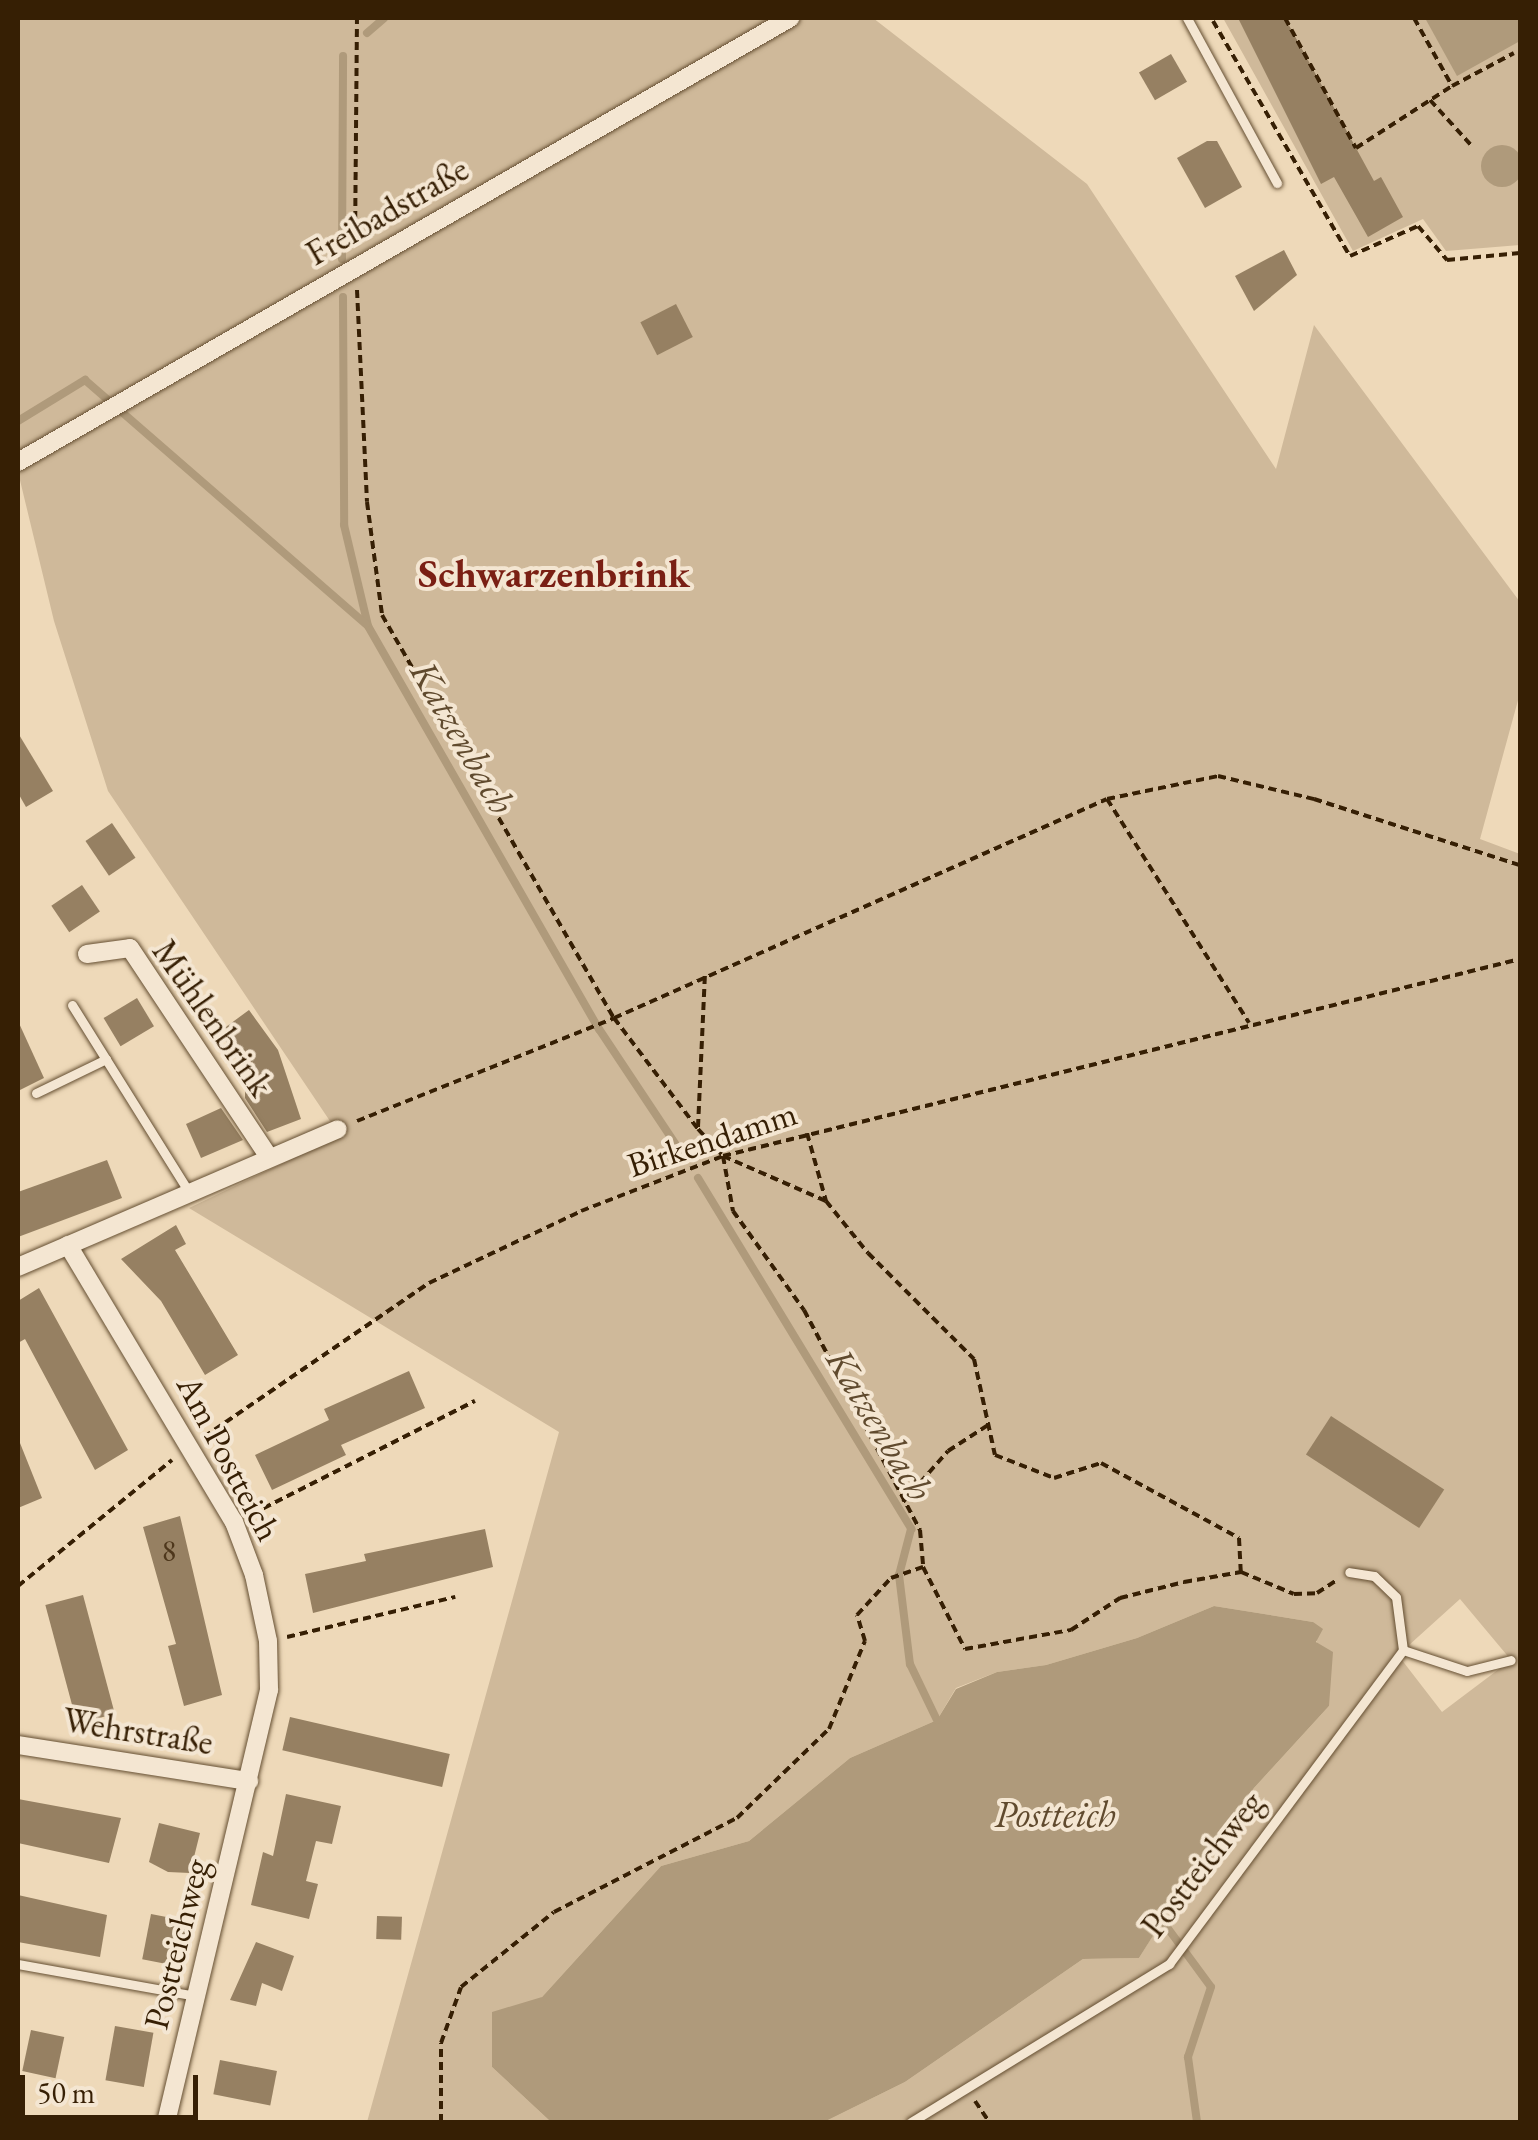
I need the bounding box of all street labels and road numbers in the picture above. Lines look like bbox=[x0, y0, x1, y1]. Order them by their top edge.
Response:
street label: Freibadstraße bbox=[299, 148, 475, 274]
street label: Mühlenbrink bbox=[144, 932, 282, 1104]
street label: Birkendamm bbox=[622, 1092, 802, 1186]
street label: Am Postteich bbox=[168, 1368, 290, 1548]
street label: Wehrstraße bbox=[60, 1698, 216, 1764]
street label: Postteichweg bbox=[1132, 1783, 1272, 1945]
street label: Postteichweg bbox=[135, 1855, 217, 2033]

